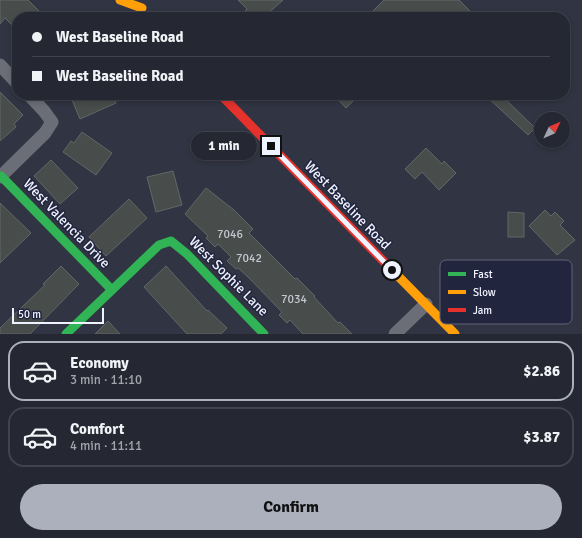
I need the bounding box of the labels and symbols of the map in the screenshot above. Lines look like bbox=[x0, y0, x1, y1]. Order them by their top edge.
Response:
north arrow bbox=[534, 112, 570, 148]
callout: 1 min bbox=[191, 132, 257, 160]
route end bbox=[262, 137, 280, 155]
street label: West Baseline Road bbox=[301, 157, 394, 253]
street label: West Valencia Drive bbox=[20, 175, 114, 272]
house number: 7046 bbox=[217, 227, 243, 242]
street label: West Sophie Lane bbox=[185, 233, 272, 320]
house number: 7042 bbox=[236, 251, 262, 266]
legend bbox=[440, 260, 572, 324]
route start bbox=[383, 261, 401, 279]
text: Fast bbox=[473, 268, 493, 281]
text: Slow bbox=[473, 286, 496, 299]
house number: 7034 bbox=[281, 292, 307, 307]
text: Jam bbox=[473, 304, 492, 317]
scale bar bbox=[12, 306, 104, 325]

